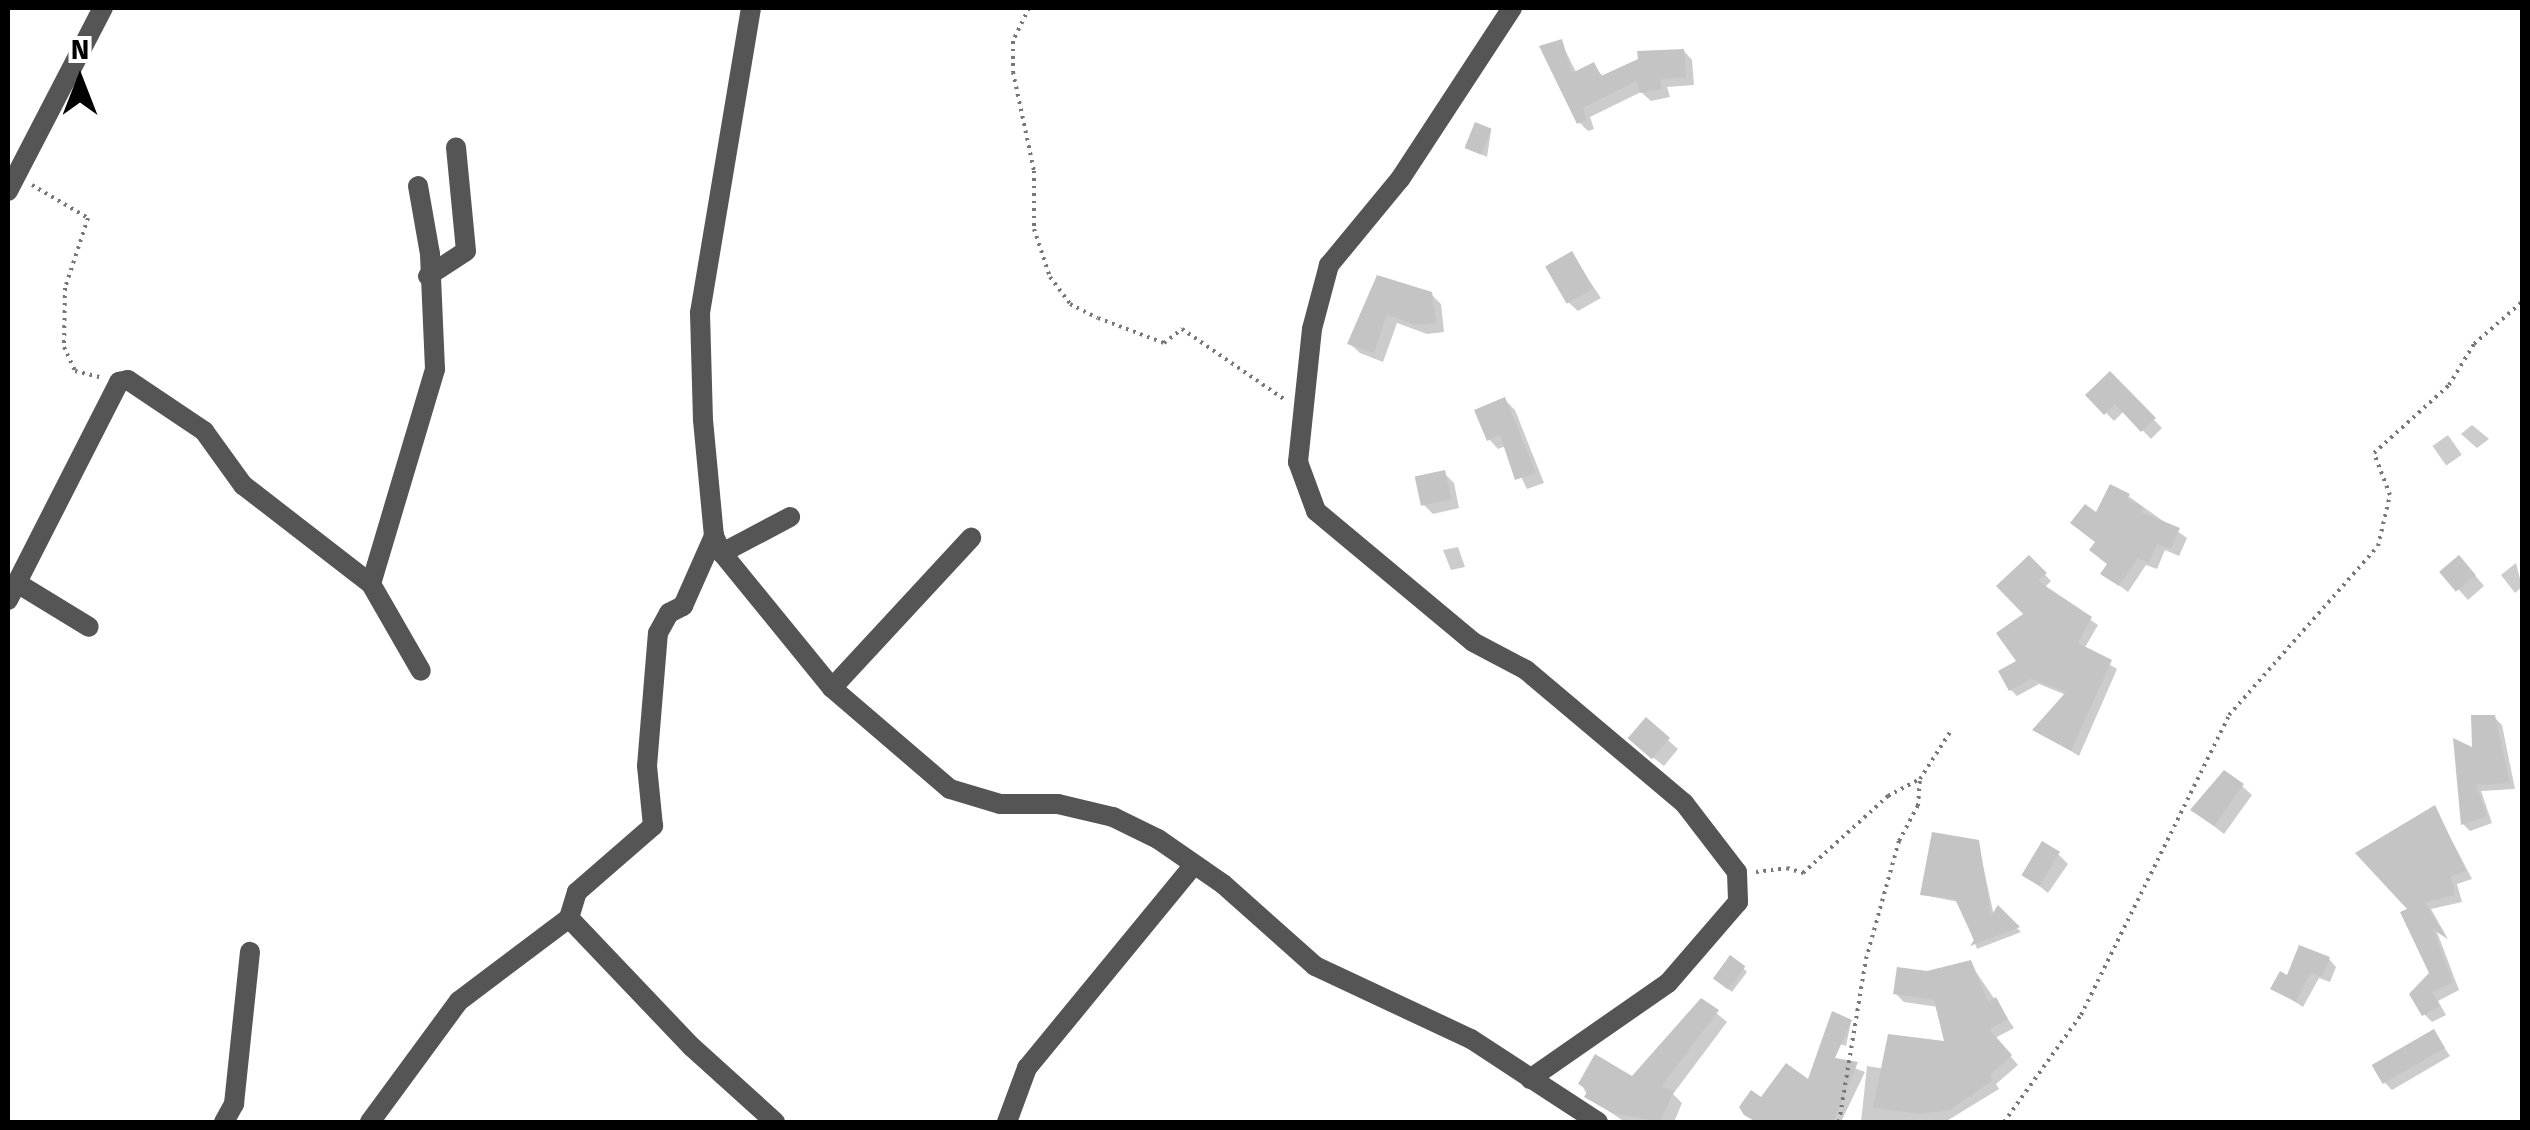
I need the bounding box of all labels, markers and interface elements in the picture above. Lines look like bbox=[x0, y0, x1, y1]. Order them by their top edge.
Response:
north arrow bbox=[30, 30, 130, 130]
text: N bbox=[71, 33, 89, 66]

